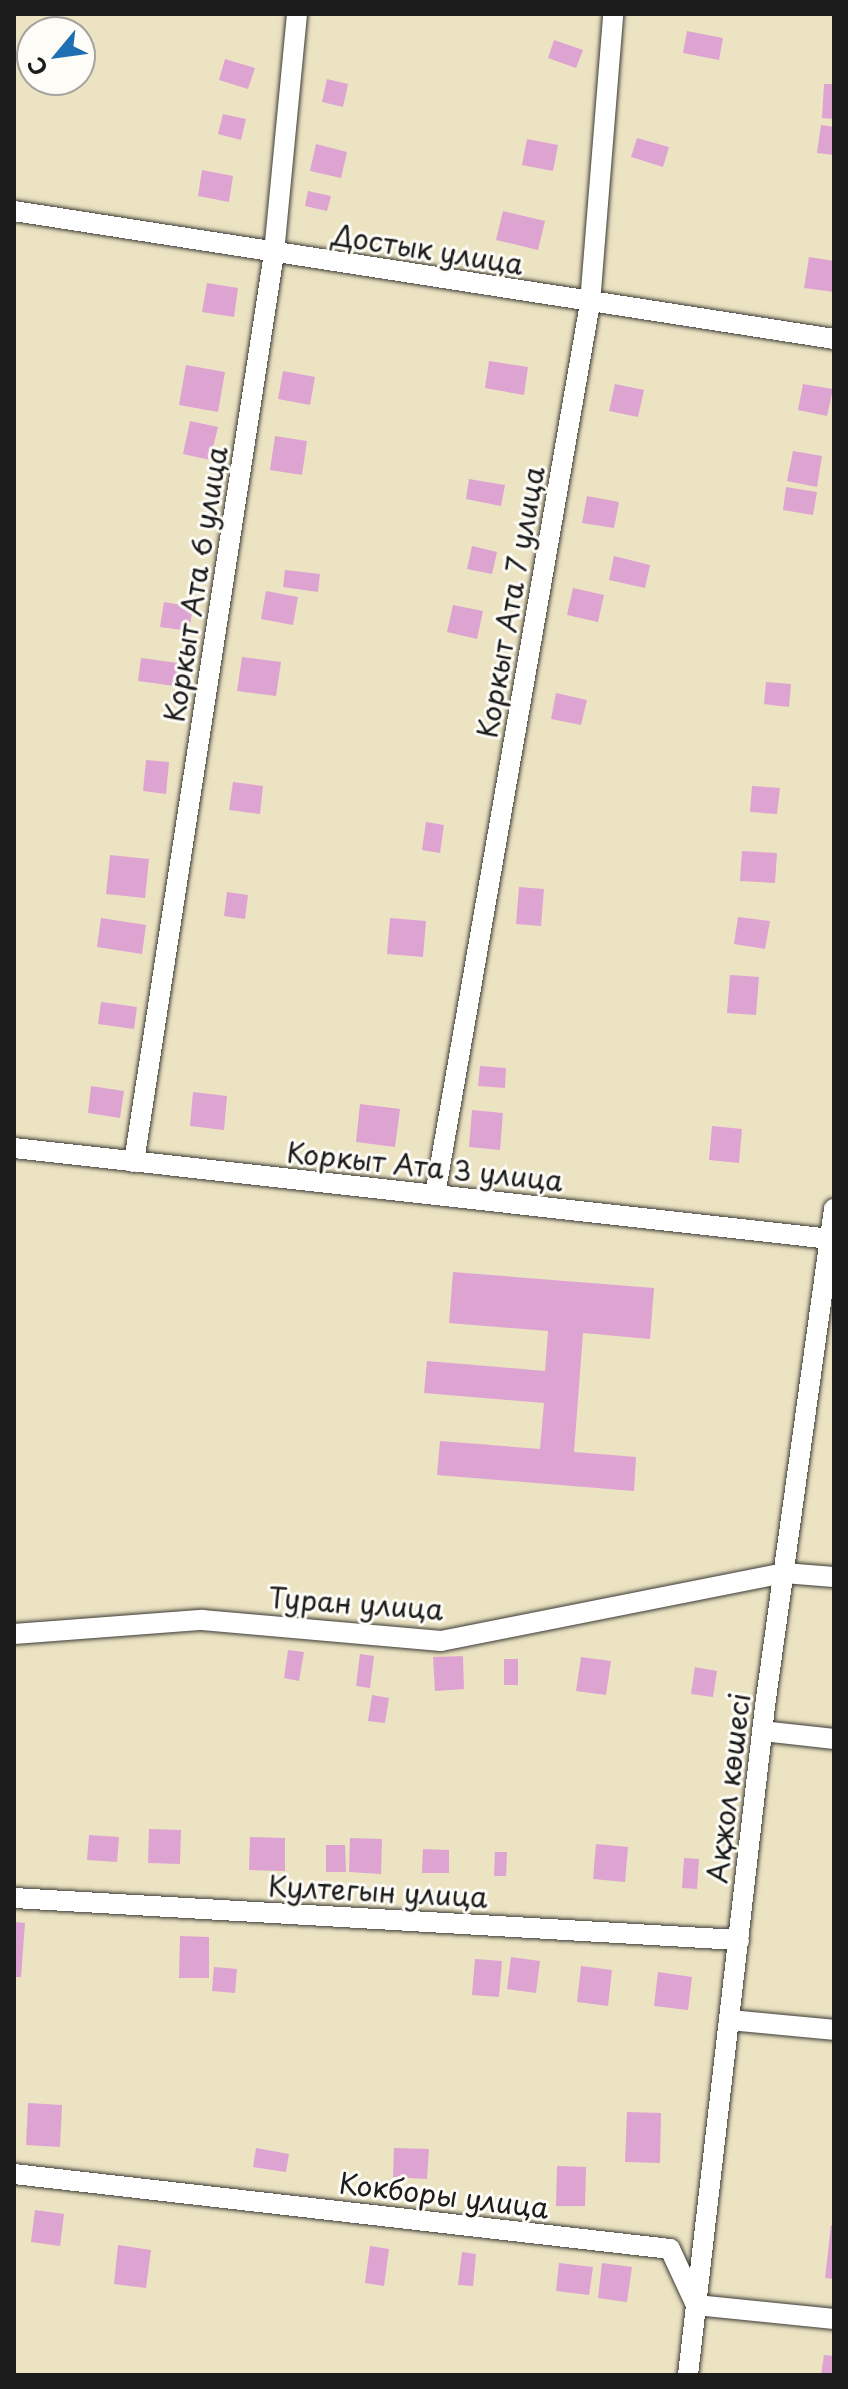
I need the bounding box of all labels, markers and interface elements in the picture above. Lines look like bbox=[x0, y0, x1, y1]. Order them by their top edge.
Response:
north arrow bbox=[16, 16, 96, 96]
text: С bbox=[18, 52, 55, 82]
street label: Достык улица bbox=[329, 217, 527, 281]
street label: Коркыт Ата 6 улица bbox=[156, 442, 234, 726]
street label: Коркыт Ата 7 улица bbox=[469, 462, 551, 742]
street label: Коркыт Ата 3 улица bbox=[283, 1135, 567, 1197]
street label: Туран улица bbox=[267, 1580, 445, 1626]
street label: Ақжол көшесі bbox=[699, 1690, 757, 1886]
street label: Култегын улица bbox=[267, 1868, 489, 1914]
street label: Кокборы улица bbox=[337, 2165, 551, 2225]

